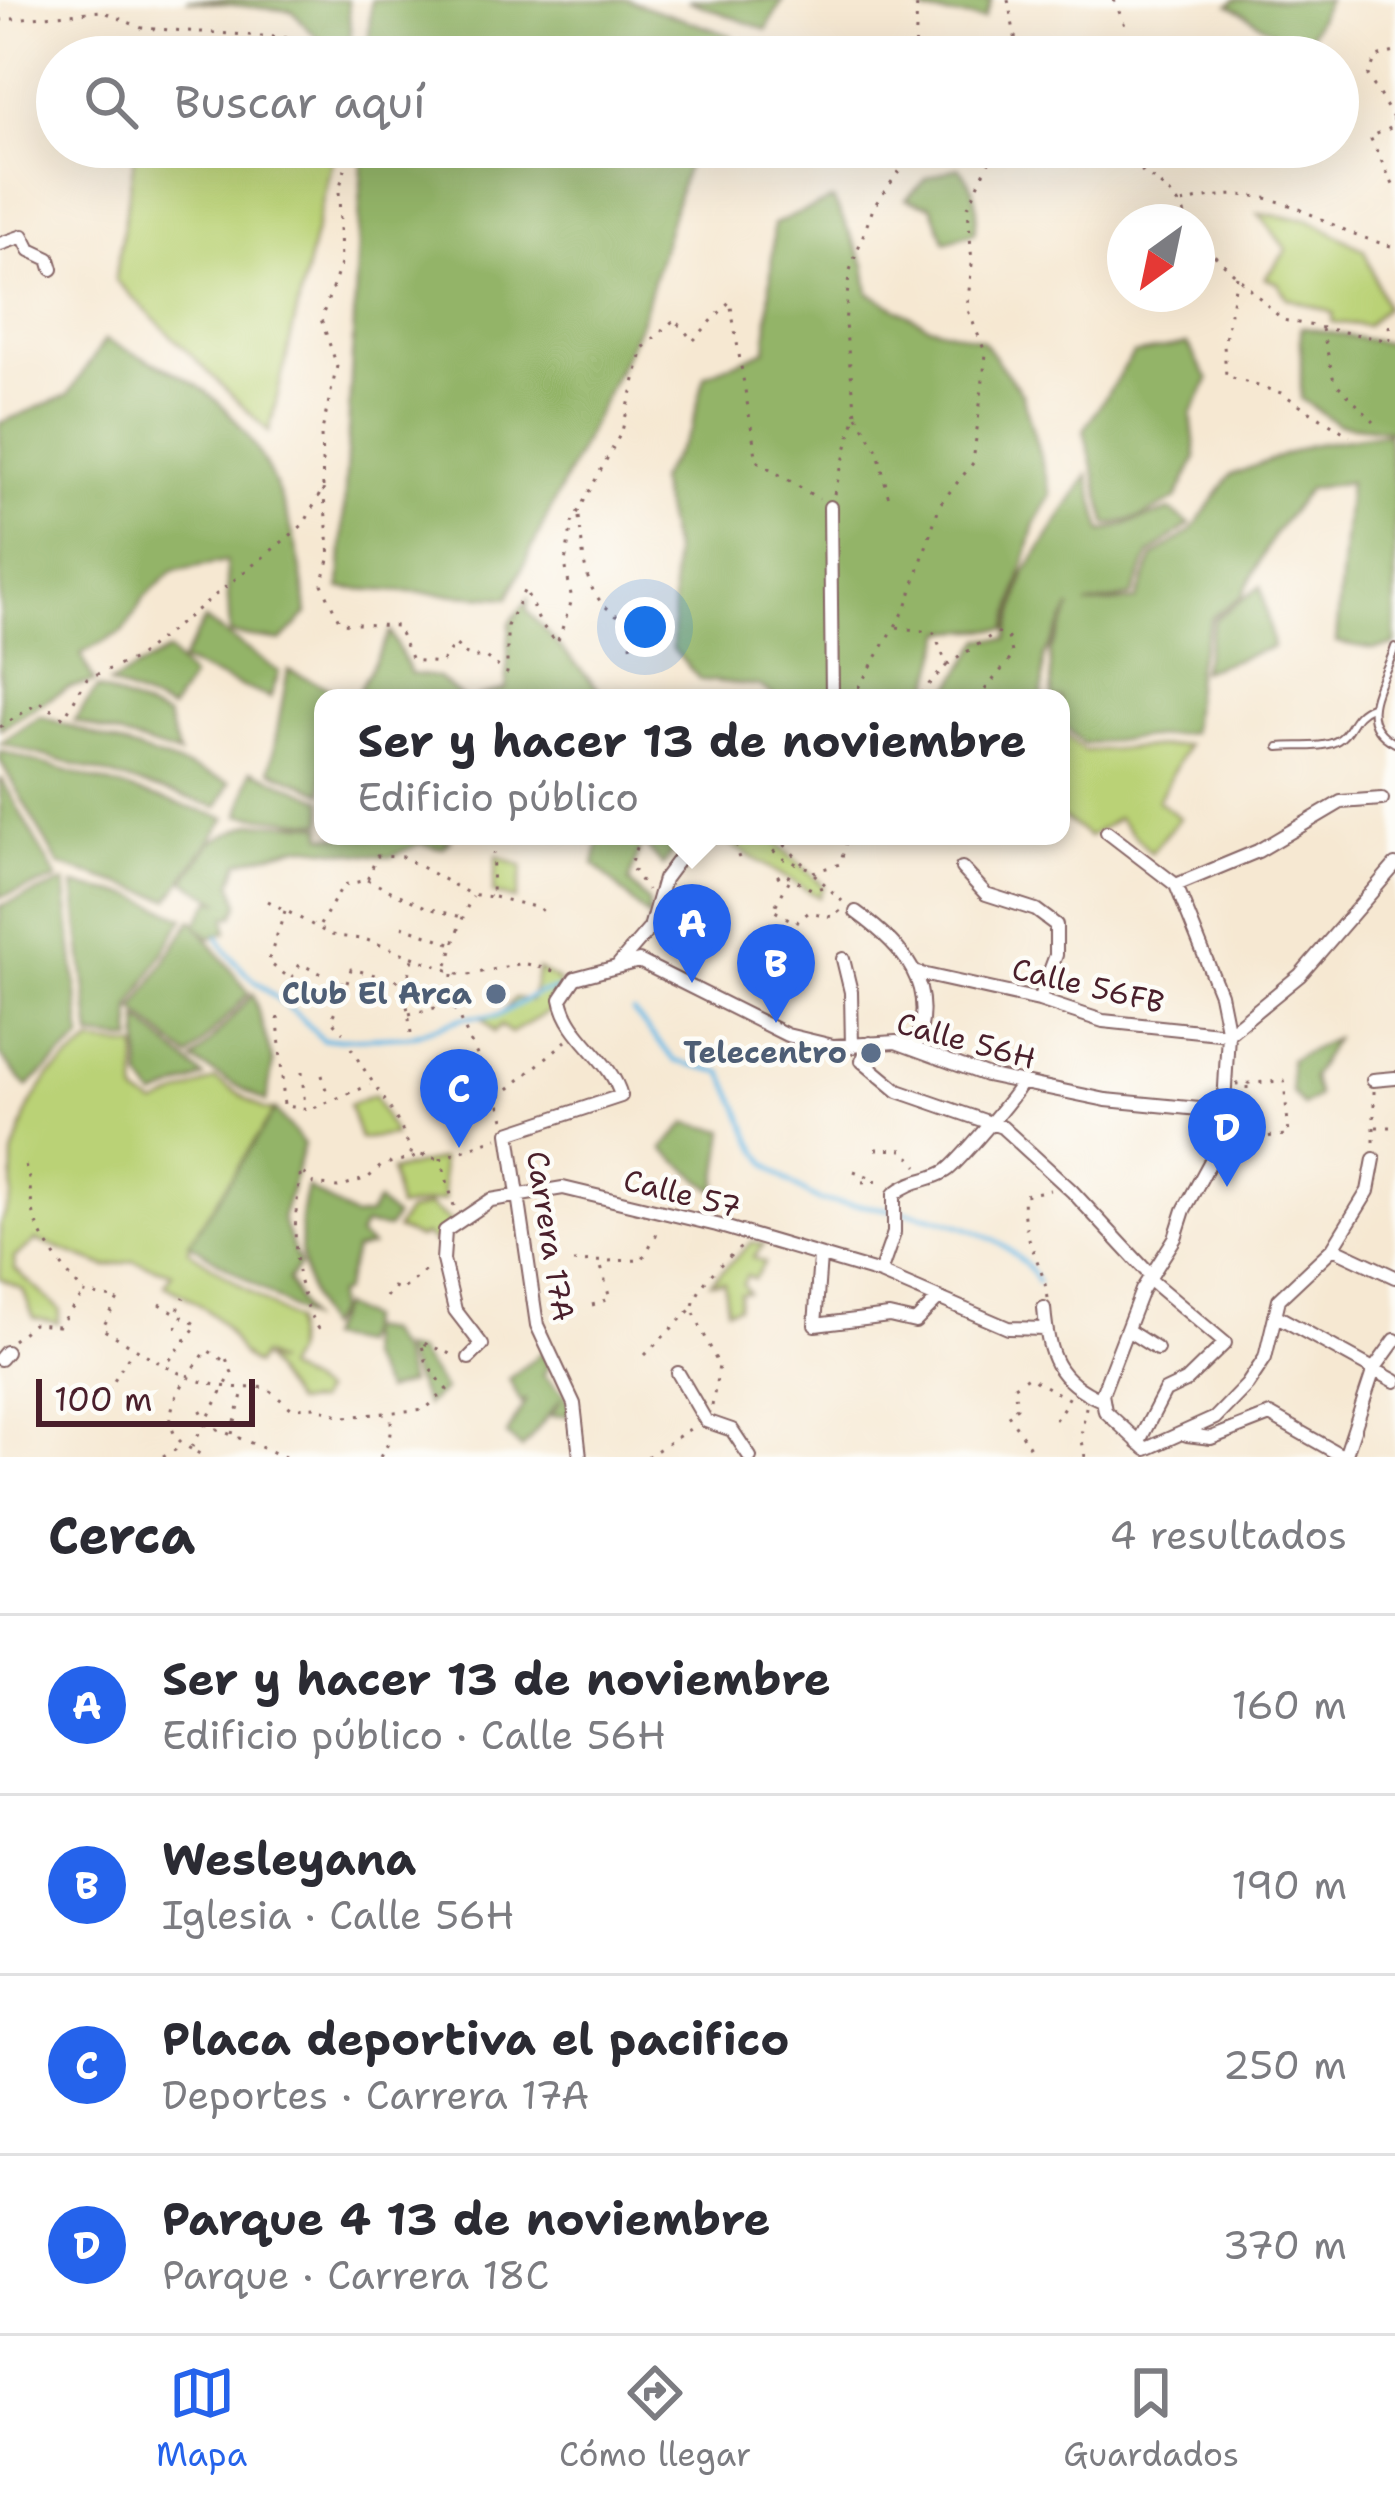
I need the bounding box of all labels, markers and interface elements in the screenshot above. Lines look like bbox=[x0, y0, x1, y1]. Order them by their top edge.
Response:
search box bbox=[36, 36, 1359, 168]
icon: search bbox=[78, 69, 144, 135]
text: Buscar aquí bbox=[174, 72, 426, 132]
north arrow bbox=[1107, 204, 1215, 312]
your location bbox=[615, 597, 675, 657]
popup bbox=[314, 689, 1070, 845]
text: Ser y hacer 13 de noviembre bbox=[358, 711, 1026, 771]
text: Edificio público bbox=[358, 771, 639, 823]
pin: A bbox=[653, 884, 731, 983]
pin: B bbox=[737, 924, 815, 1023]
street label: Calle 56FB bbox=[1008, 948, 1168, 1023]
place label: Club El Arca bbox=[282, 973, 473, 1014]
marker: Club El Arca bbox=[483, 981, 509, 1007]
street label: Calle 56H bbox=[892, 1002, 1040, 1079]
place label: Telecentro bbox=[683, 1032, 847, 1073]
marker: Telecentro bbox=[858, 1040, 884, 1066]
pin: C bbox=[420, 1049, 498, 1148]
pin: D bbox=[1188, 1088, 1266, 1187]
street label: Carrera 17A bbox=[517, 1148, 584, 1324]
street label: Calle 57 bbox=[619, 1159, 745, 1228]
scale bar bbox=[36, 1373, 255, 1426]
text: 100 m bbox=[54, 1377, 153, 1422]
text: Cerca bbox=[48, 1501, 195, 1569]
text: 4 resultados bbox=[1109, 1509, 1347, 1561]
text: Ser y hacer 13 de noviembre bbox=[162, 1649, 831, 1709]
text: A bbox=[72, 1679, 102, 1731]
text: 160 m bbox=[1232, 1679, 1347, 1731]
text: Edificio público · Calle 56H bbox=[162, 1709, 666, 1761]
text: Wesleyana bbox=[162, 1829, 416, 1889]
text: B bbox=[75, 1859, 99, 1911]
text: 190 m bbox=[1231, 1859, 1347, 1911]
text: Iglesia · Calle 56H bbox=[162, 1889, 514, 1941]
text: Placa deportiva el pacifico bbox=[162, 2009, 789, 2069]
text: C bbox=[75, 2039, 99, 2091]
text: 250 m bbox=[1223, 2039, 1347, 2091]
text: Deportes · Carrera 17A bbox=[162, 2069, 589, 2121]
text: Parque 4 13 de noviembre bbox=[162, 2189, 770, 2249]
text: D bbox=[73, 2219, 101, 2271]
text: 370 m bbox=[1222, 2219, 1347, 2271]
text: Parque · Carrera 18C bbox=[162, 2249, 549, 2301]
tab: Mapa bbox=[156, 2360, 247, 2477]
tab: Cómo llegar bbox=[559, 2360, 751, 2477]
tab: Guardados bbox=[1063, 2360, 1239, 2477]

